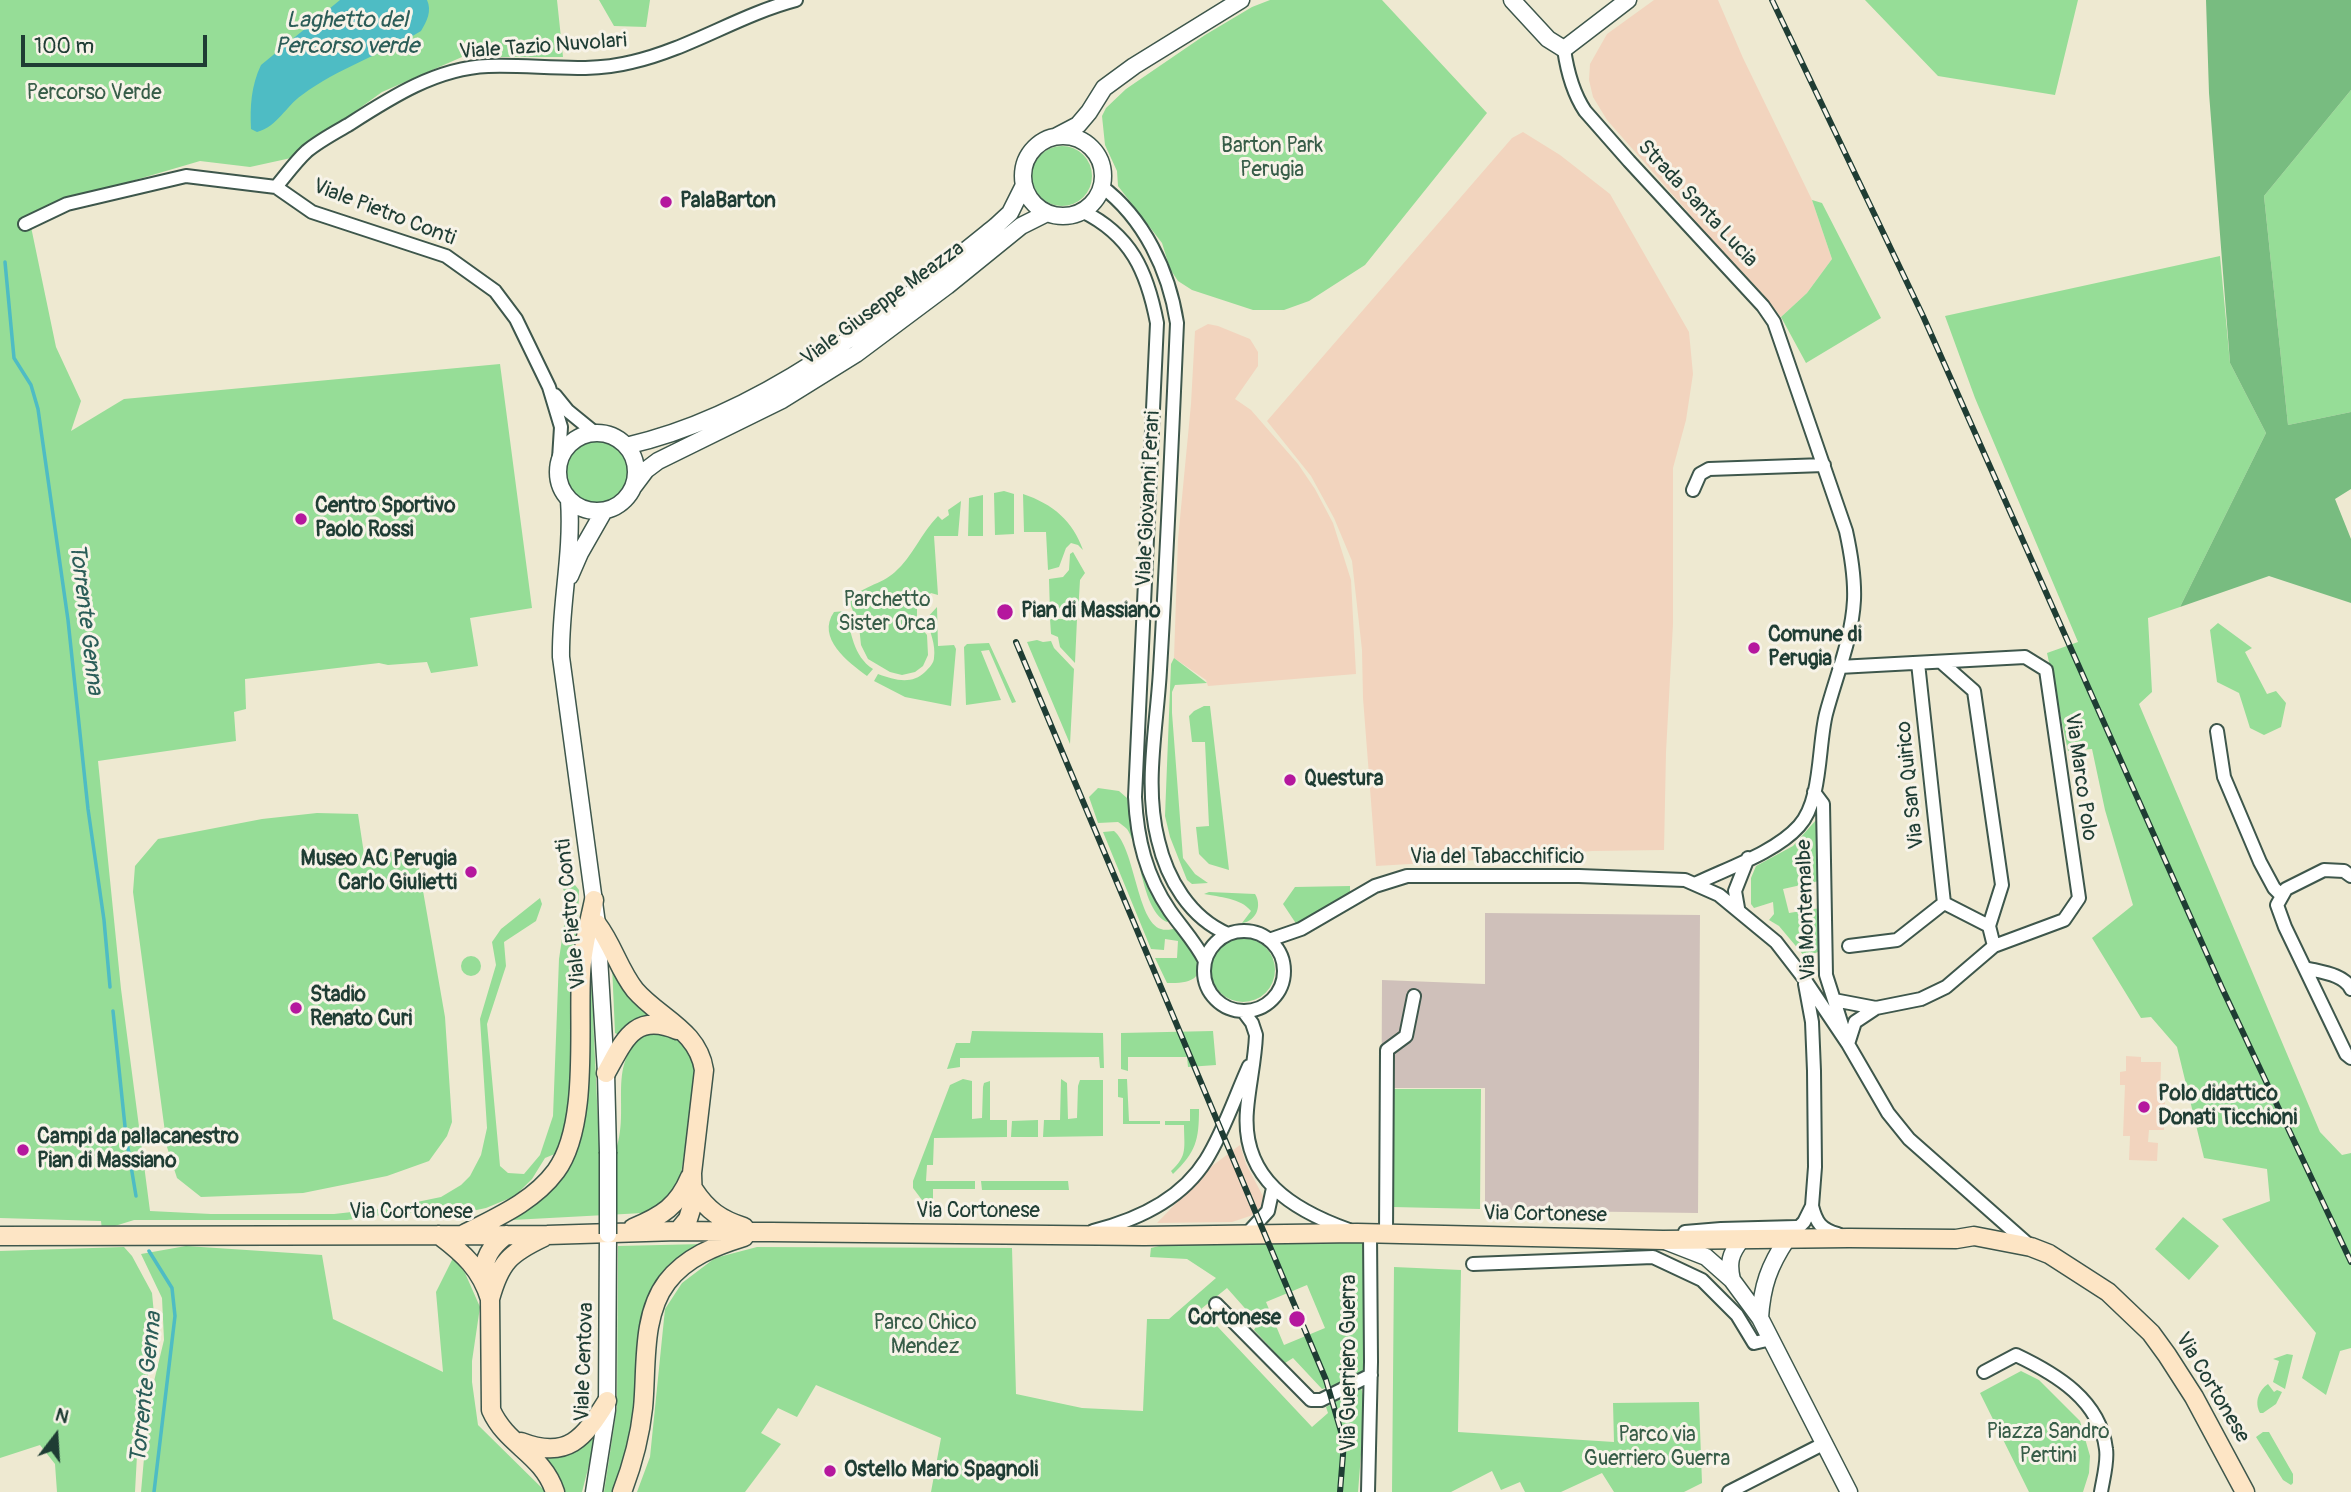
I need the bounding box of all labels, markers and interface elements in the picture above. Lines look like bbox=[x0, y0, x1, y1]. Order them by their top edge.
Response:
water label: Laghetto del Percorso verde bbox=[275, 7, 419, 61]
scale bar bbox=[24, 21, 210, 65]
street label: Viale Tazio Nuvolari bbox=[458, 29, 628, 65]
text: 100 m bbox=[34, 33, 94, 60]
park label: Percorso Verde bbox=[27, 81, 161, 107]
park label: Barton Park Perugia bbox=[1221, 134, 1323, 184]
street label: Strada Santa Lucia bbox=[1632, 135, 1762, 273]
street label: Viale Pietro Conti bbox=[309, 174, 459, 252]
place label: PalaBarton bbox=[680, 189, 776, 215]
marker: PalaBarton bbox=[658, 194, 674, 210]
street label: Viale Giuseppe Meazza bbox=[796, 236, 970, 372]
street label: Viale Giovanni Perari bbox=[1132, 410, 1166, 588]
place label: Centro Sportivo Paolo Rossi bbox=[315, 494, 455, 544]
marker: Centro Sportivo Paolo Rossi bbox=[293, 511, 309, 527]
water label: Torrente Genna bbox=[62, 542, 108, 696]
park label: Parchetto Sister Orca bbox=[838, 588, 936, 638]
place label: Pian di Massiano bbox=[1021, 599, 1161, 625]
marker: Pian di Massiano bbox=[995, 602, 1015, 622]
place label: Comune di Perugia bbox=[1768, 623, 1862, 673]
marker: Comune di Perugia bbox=[1746, 640, 1762, 656]
street label: Via Marco Polo bbox=[2059, 712, 2101, 842]
street label: Via San Quirico bbox=[1892, 720, 1930, 850]
place label: Questura bbox=[1304, 767, 1383, 793]
marker: Questura bbox=[1282, 772, 1298, 788]
street label: Viale Pietro Conti bbox=[552, 838, 592, 990]
street label: Via Montemalbe bbox=[1792, 839, 1822, 981]
street label: Via del Tabacchificio bbox=[1410, 845, 1584, 871]
place label: Museo AC Perugia Carlo Giulietti bbox=[301, 847, 457, 897]
marker: Museo AC Perugia Carlo Giulietti bbox=[463, 864, 479, 880]
place label: Stadio Renato Curi bbox=[310, 983, 412, 1033]
marker: Stadio Renato Curi bbox=[288, 1000, 304, 1016]
place label: Polo didattico Donati Ticchioni bbox=[2158, 1082, 2297, 1132]
marker: Polo didattico Donati Ticchioni bbox=[2136, 1099, 2152, 1115]
place label: Campi da pallacanestro Pian di Massiano bbox=[37, 1125, 239, 1175]
marker: Campi da pallacanestro Pian di Massiano bbox=[15, 1142, 31, 1158]
street label: Via Cortonese bbox=[916, 1199, 1040, 1225]
street label: Via Cortonese bbox=[349, 1200, 473, 1226]
street label: Via Cortonese bbox=[1483, 1201, 1607, 1229]
street label: Via Guerriero Guerra bbox=[1337, 1274, 1363, 1452]
street label: Viale Centova bbox=[570, 1302, 600, 1422]
place label: Cortonese bbox=[1188, 1306, 1281, 1332]
marker: Cortonese bbox=[1287, 1309, 1307, 1329]
water label: Torrente Genna bbox=[125, 1311, 169, 1465]
park label: Parco Chico Mendez bbox=[873, 1311, 977, 1361]
street label: Via Cortonese bbox=[2169, 1328, 2255, 1448]
north arrow bbox=[21, 1401, 91, 1471]
text: N bbox=[52, 1403, 72, 1429]
park label: Piazza Sandro Pertini bbox=[1986, 1420, 2110, 1470]
park label: Parco via Guerriero Guerra bbox=[1584, 1423, 1730, 1473]
place label: Ostello Mario Spagnoli bbox=[844, 1458, 1038, 1484]
marker: Ostello Mario Spagnoli bbox=[822, 1463, 838, 1479]

